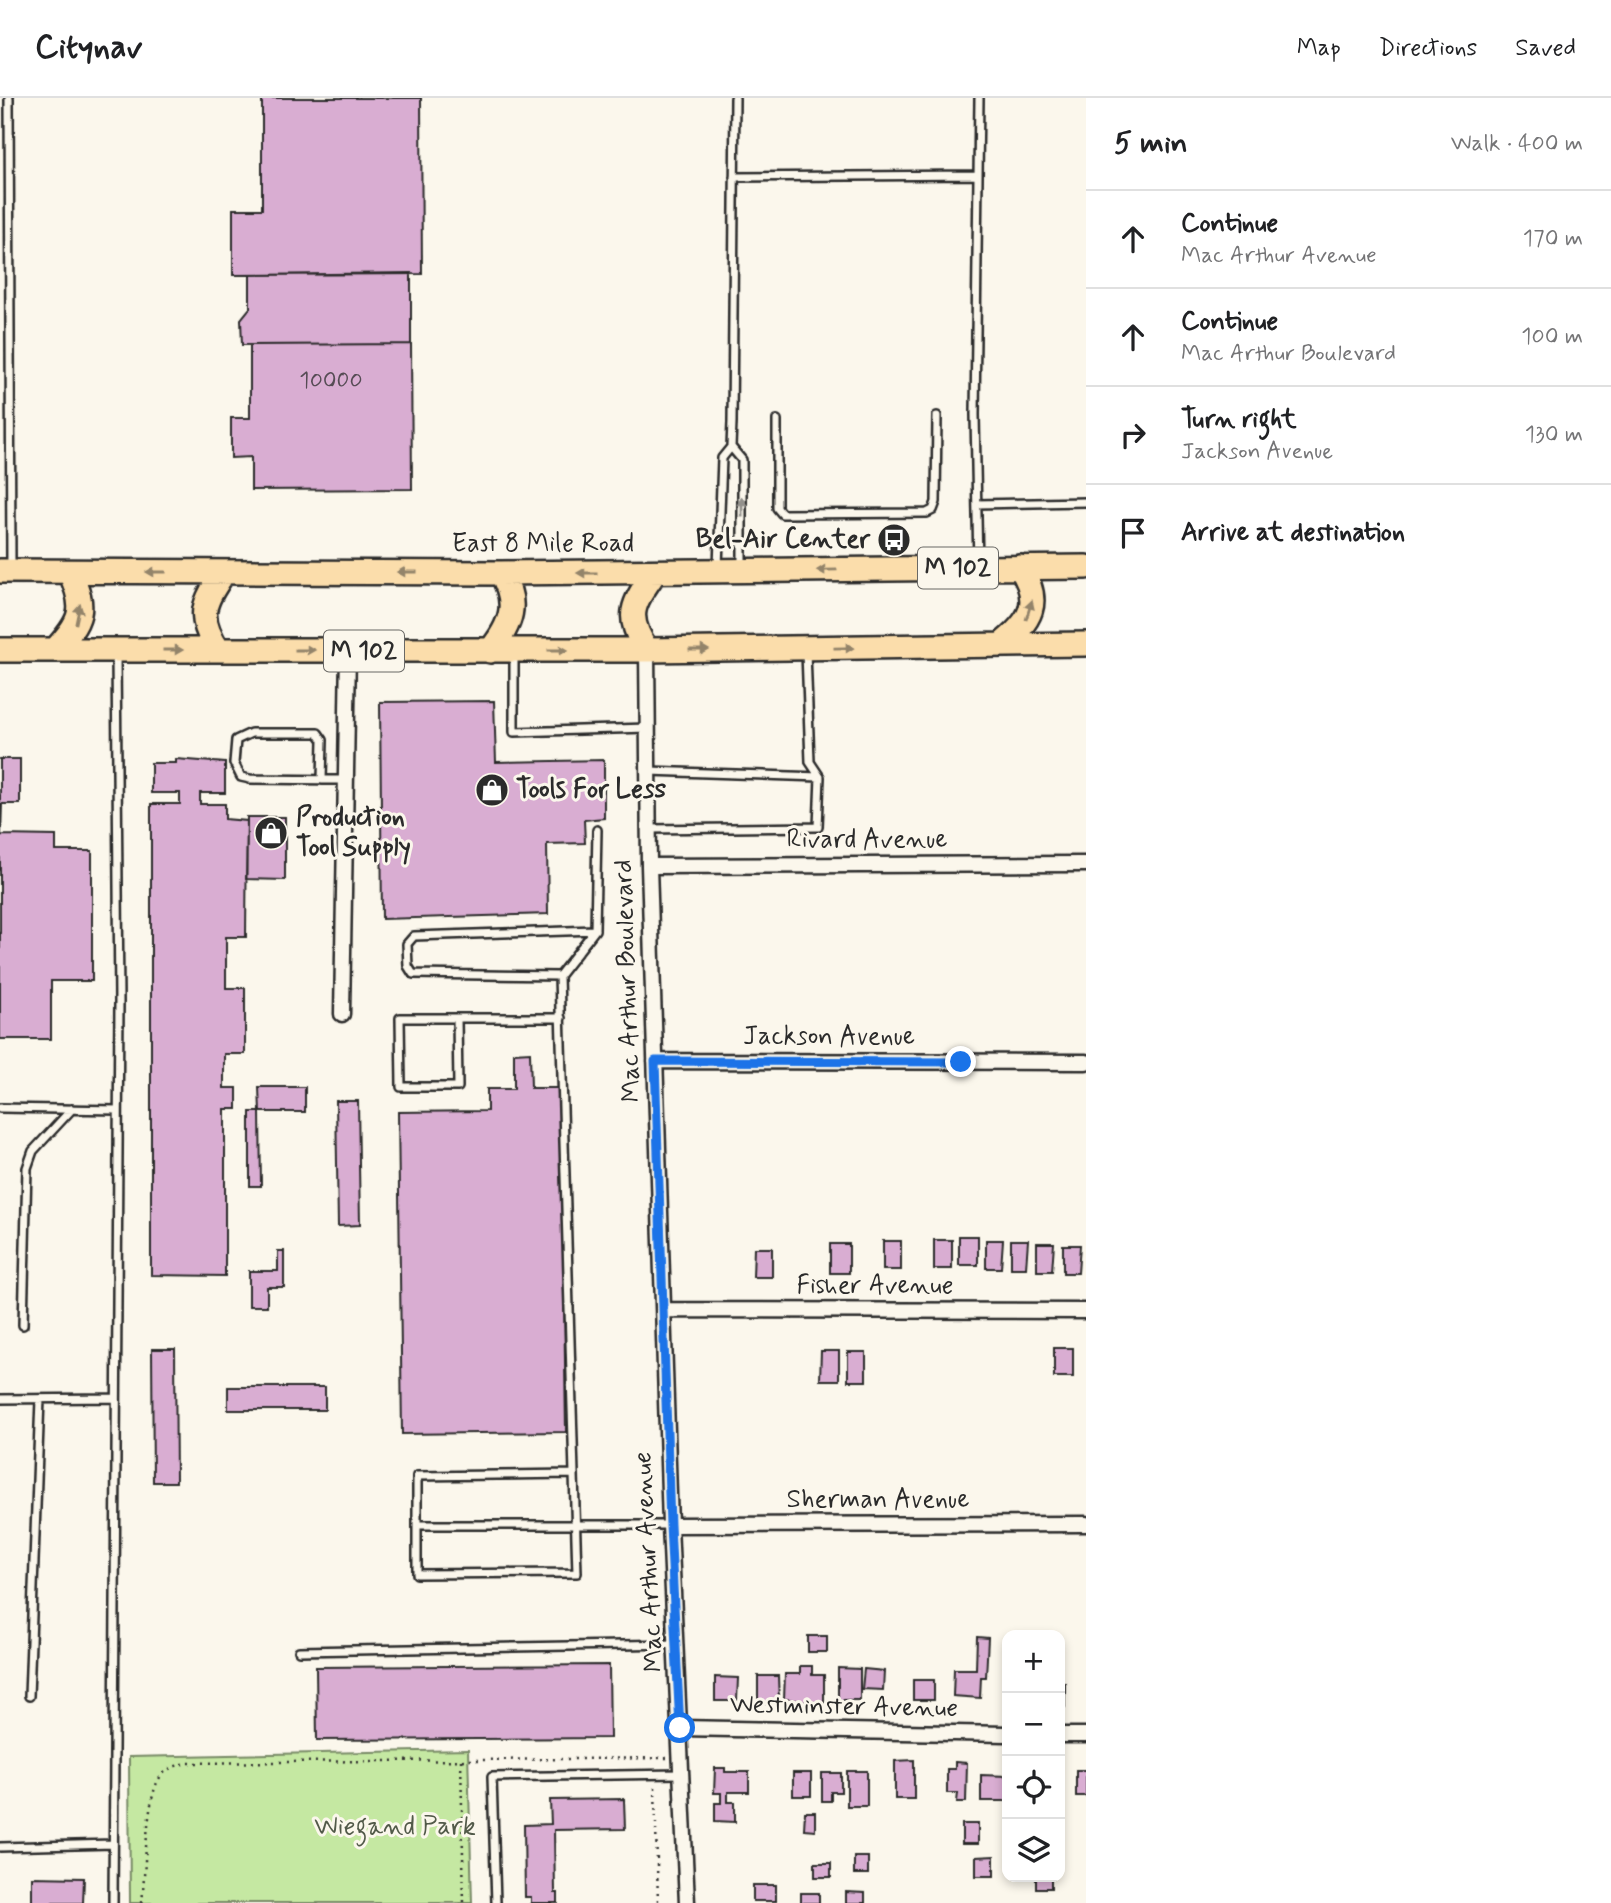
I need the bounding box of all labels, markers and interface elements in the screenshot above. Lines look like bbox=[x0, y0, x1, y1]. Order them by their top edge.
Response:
text: Citynav bbox=[35, 26, 142, 70]
text: Map bbox=[1297, 33, 1341, 64]
text: Directions bbox=[1379, 33, 1477, 64]
text: Saved bbox=[1515, 33, 1576, 64]
text: 5 min bbox=[1114, 124, 1188, 163]
text: Walk · 400 m bbox=[1451, 129, 1583, 159]
text: Continue bbox=[1181, 207, 1278, 241]
icon: ahead bbox=[1114, 220, 1152, 258]
text: 170 m bbox=[1523, 224, 1583, 254]
text: Mac Arthur Avenue bbox=[1181, 241, 1377, 271]
text: Continue bbox=[1181, 305, 1278, 339]
icon: ahead bbox=[1114, 318, 1152, 356]
text: 100 m bbox=[1521, 322, 1583, 352]
text: Mac Arthur Boulevard bbox=[1181, 339, 1396, 369]
house number: 10000 bbox=[299, 366, 363, 396]
text: Turn right bbox=[1181, 403, 1297, 437]
icon: right bbox=[1114, 416, 1152, 454]
text: 130 m bbox=[1525, 420, 1583, 450]
text: Jackson Avenue bbox=[1181, 437, 1333, 467]
one-way arrow bbox=[736, 496, 748, 518]
icon: arrive bbox=[1114, 514, 1152, 552]
text: Arrive at destination bbox=[1181, 516, 1405, 550]
bus stop icon: Bel-Air Center bbox=[875, 521, 913, 559]
place label: Bel-Air Center bbox=[696, 523, 871, 557]
street label: East 8 Mile Road bbox=[452, 527, 634, 561]
road number: M 102 bbox=[918, 547, 998, 588]
one-way arrow bbox=[816, 564, 838, 576]
one-way arrow bbox=[144, 566, 166, 578]
one-way arrow bbox=[396, 566, 418, 578]
one-way arrow bbox=[576, 567, 598, 579]
one-way arrow bbox=[1025, 599, 1035, 620]
one-way arrow bbox=[73, 603, 84, 625]
road number: M 102 bbox=[324, 630, 404, 672]
one-way arrow bbox=[833, 642, 855, 653]
one-way arrow bbox=[162, 644, 184, 656]
one-way arrow bbox=[548, 644, 570, 656]
one-way arrow bbox=[688, 644, 710, 655]
one-way arrow bbox=[295, 645, 317, 656]
shop icon: Tools For Less bbox=[473, 771, 511, 809]
place label: Tools For Less bbox=[516, 773, 666, 807]
place label: Production Tool Supply bbox=[296, 801, 411, 865]
shop icon: Production Tool Supply bbox=[252, 814, 290, 852]
street label: Rivard Avenue bbox=[787, 823, 948, 857]
street label: Mac Arthur Boulevard bbox=[607, 859, 649, 1103]
street label: Jackson Avenue bbox=[743, 1020, 915, 1054]
route end bbox=[945, 1046, 976, 1077]
street label: Fisher Avenue bbox=[796, 1269, 954, 1303]
street label: Mac Arthur Avenue bbox=[626, 1451, 672, 1673]
street label: Sherman Avenue bbox=[787, 1483, 969, 1517]
map controls bbox=[1002, 1630, 1065, 1882]
button: + bbox=[1002, 1630, 1065, 1693]
street label: Westminster Avenue bbox=[730, 1688, 958, 1726]
button: − bbox=[1002, 1693, 1065, 1756]
route start bbox=[664, 1712, 695, 1743]
button: locate bbox=[1002, 1756, 1065, 1819]
park label: Wiegand Park bbox=[314, 1810, 476, 1847]
button: layers bbox=[1002, 1819, 1065, 1882]

